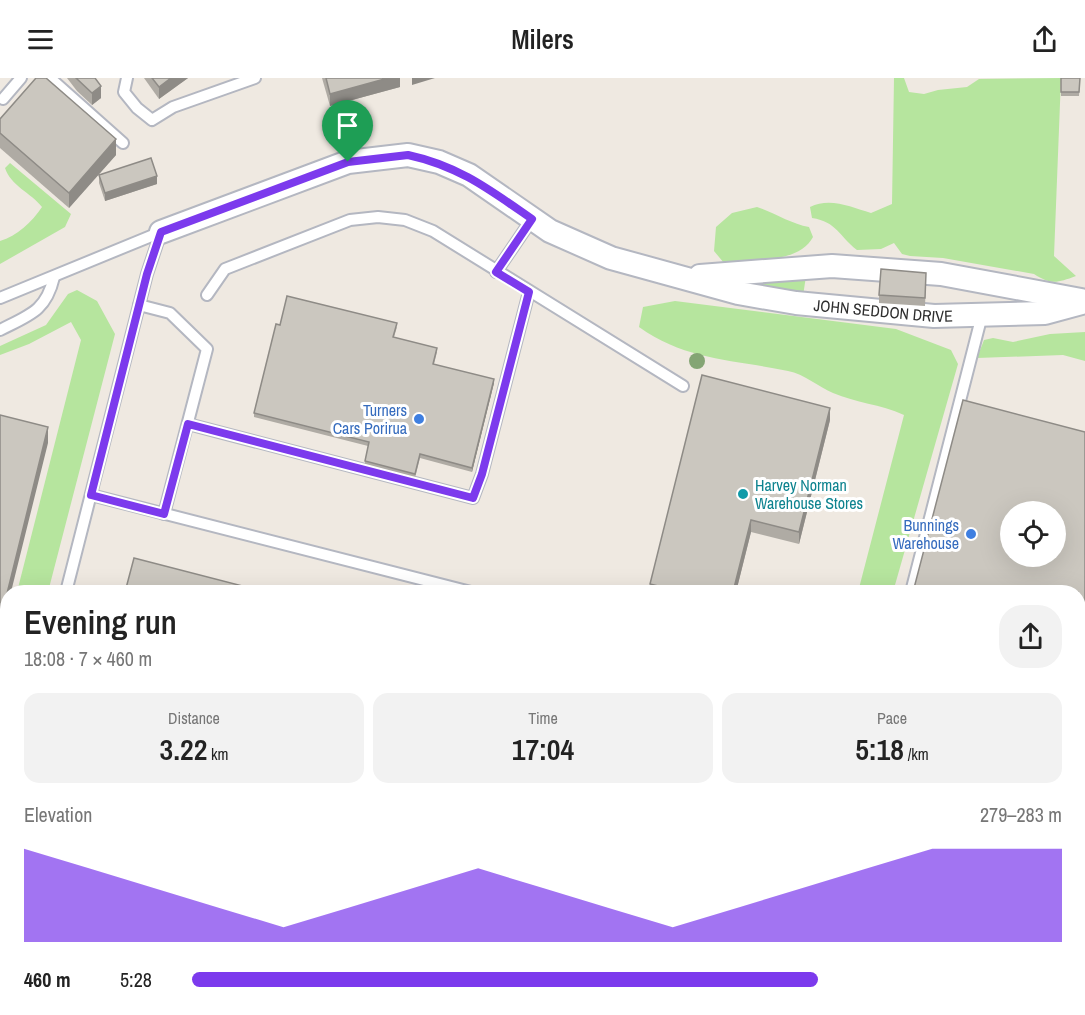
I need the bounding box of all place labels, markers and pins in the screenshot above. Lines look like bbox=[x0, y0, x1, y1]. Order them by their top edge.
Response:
pin bbox=[322, 100, 373, 162]
place label: Turners Cars Porirua bbox=[333, 399, 408, 439]
marker: Turners Cars Porirua bbox=[412, 412, 426, 426]
place label: Harvey Norman Warehouse Stores bbox=[755, 474, 863, 514]
marker: Harvey Norman Warehouse Stores bbox=[736, 487, 750, 501]
place label: Bunnings Warehouse bbox=[892, 514, 959, 554]
marker: Bunnings Warehouse bbox=[964, 527, 978, 541]

